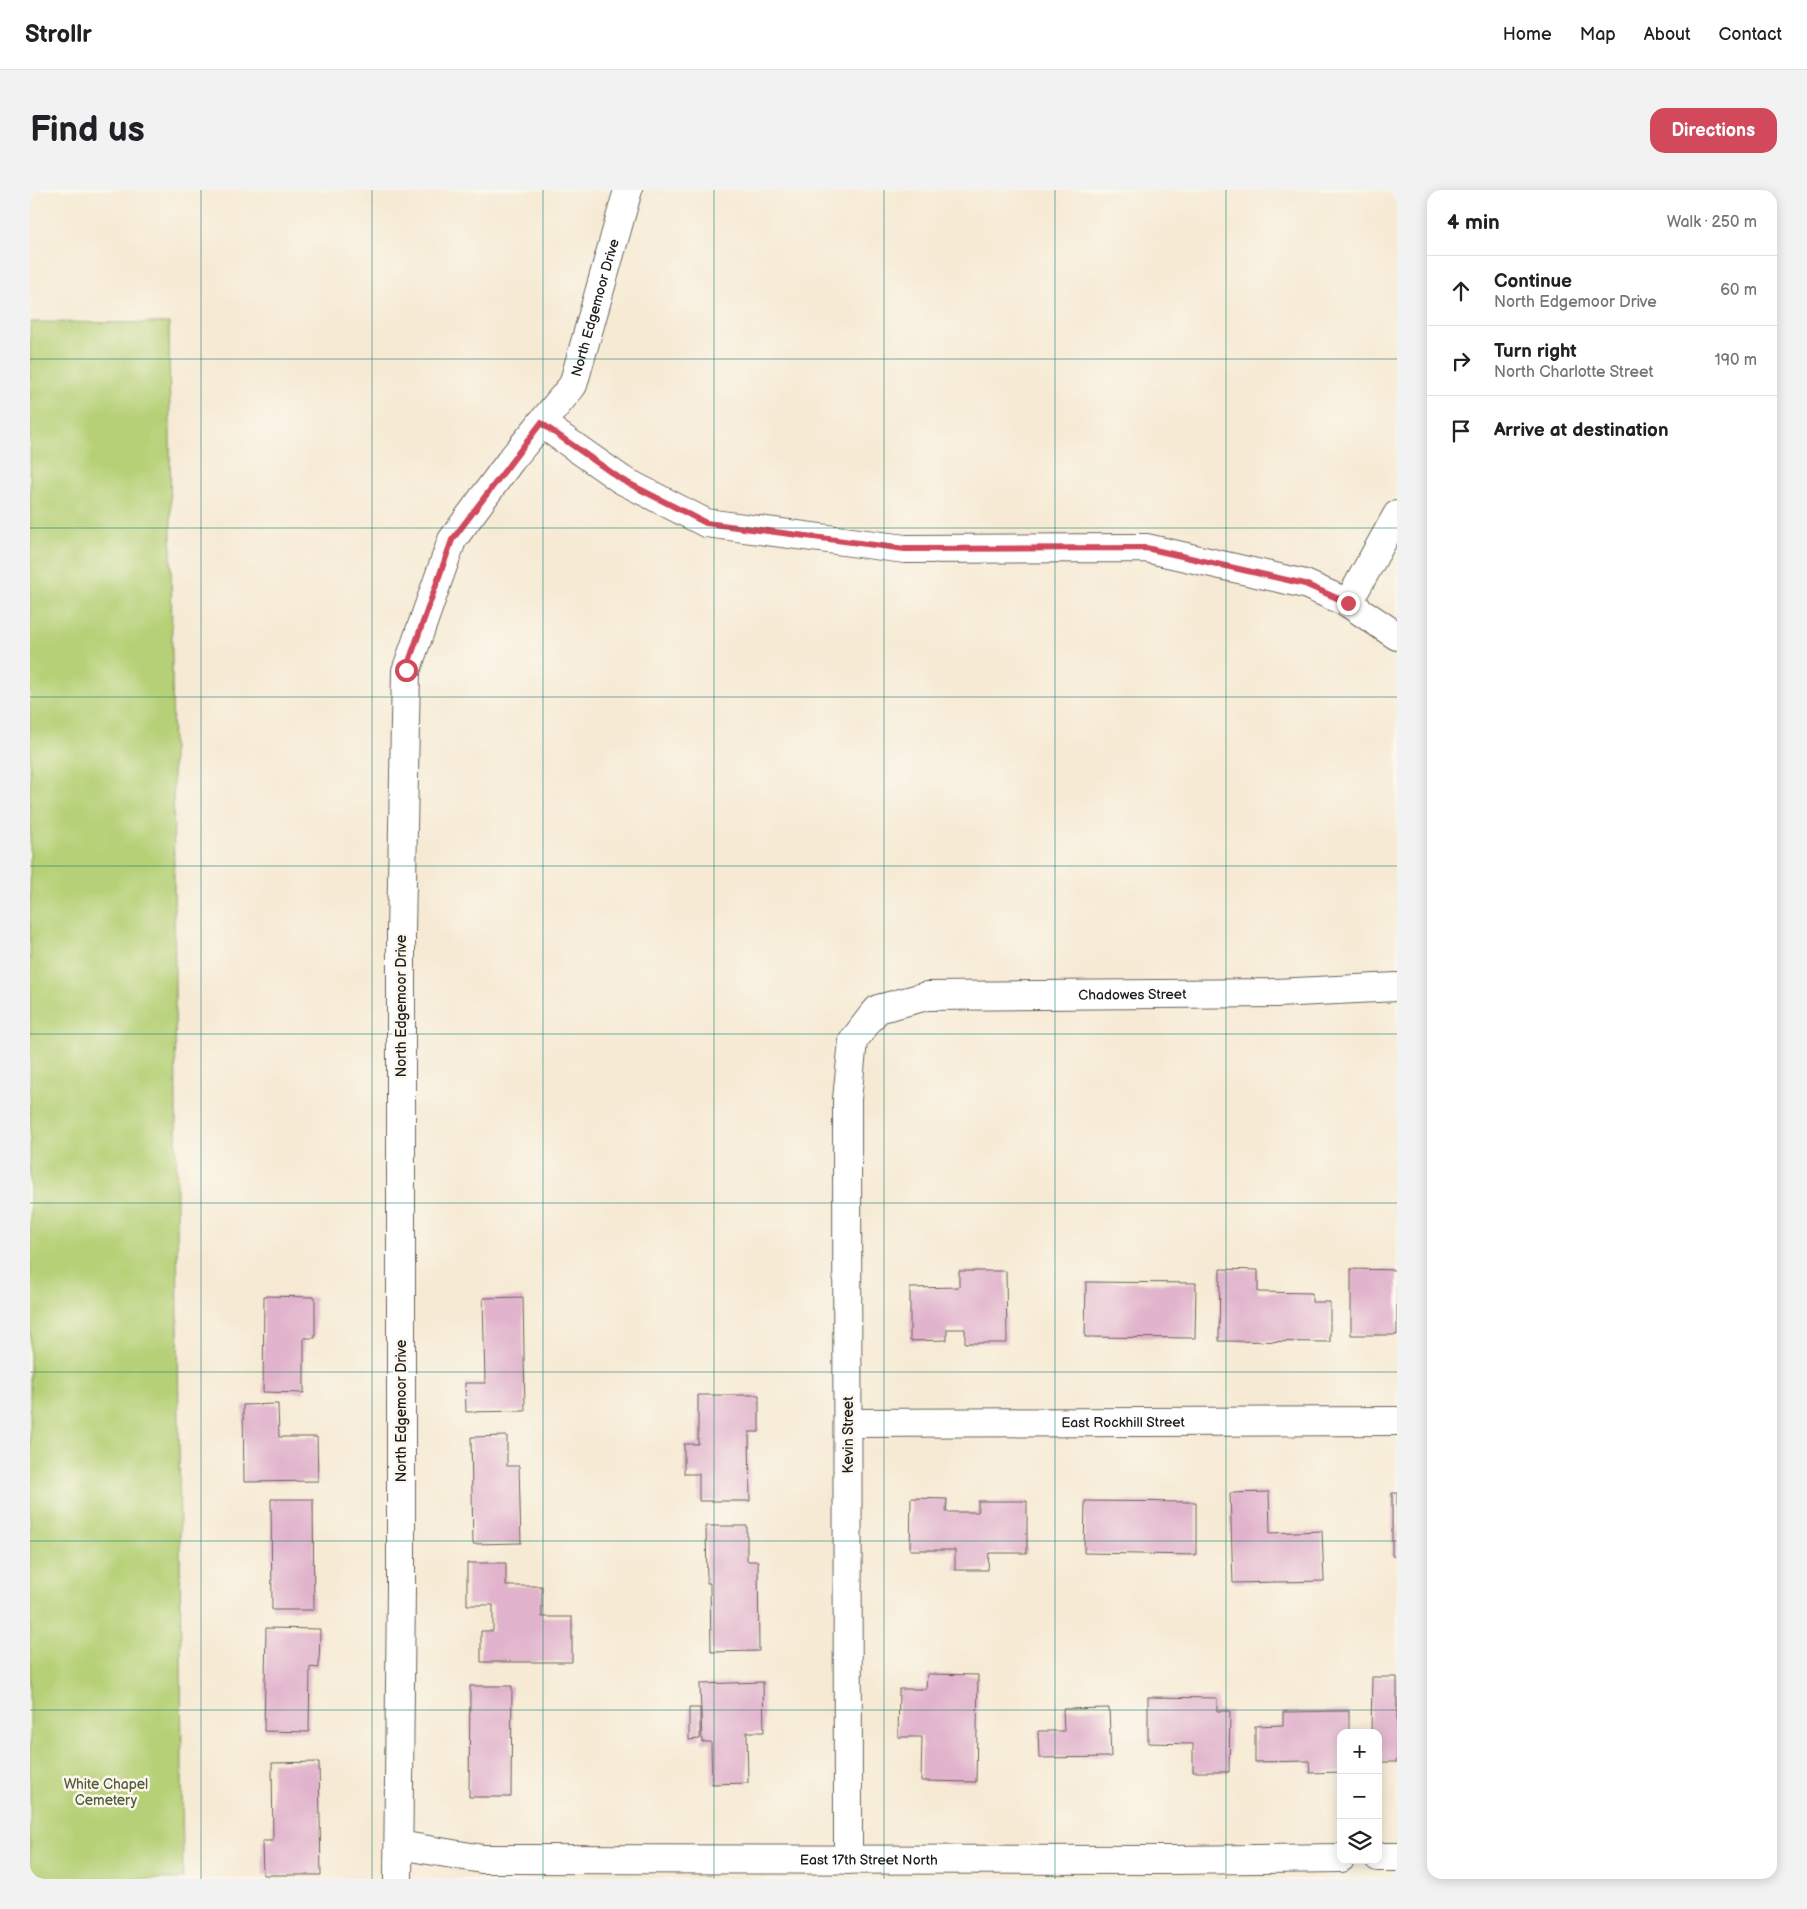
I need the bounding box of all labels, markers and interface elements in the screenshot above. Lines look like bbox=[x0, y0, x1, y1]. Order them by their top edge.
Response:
text: Strollr bbox=[25, 20, 92, 49]
text: Home bbox=[1503, 24, 1552, 45]
text: Map bbox=[1580, 24, 1616, 45]
text: About bbox=[1644, 24, 1691, 45]
text: Contact bbox=[1719, 24, 1782, 45]
button: Directions bbox=[1650, 108, 1777, 153]
text: Find us bbox=[30, 109, 145, 152]
text: 4 min bbox=[1447, 210, 1500, 235]
text: Walk · 250 m bbox=[1667, 213, 1757, 232]
street label: North Edgemoor Drive bbox=[568, 237, 623, 379]
text: Continue bbox=[1494, 270, 1572, 293]
icon: ahead bbox=[1447, 277, 1475, 305]
text: 60 m bbox=[1720, 281, 1757, 300]
text: North Edgemoor Drive bbox=[1494, 293, 1657, 312]
text: Turn right bbox=[1494, 340, 1577, 363]
icon: right bbox=[1447, 347, 1475, 375]
text: 190 m bbox=[1715, 351, 1757, 370]
text: North Charlotte Street bbox=[1494, 363, 1653, 382]
icon: arrive bbox=[1447, 417, 1475, 445]
text: Arrive at destination bbox=[1494, 419, 1669, 442]
route end bbox=[1337, 592, 1360, 615]
route start bbox=[395, 659, 418, 682]
street label: North Edgemoor Drive bbox=[393, 935, 410, 1077]
street label: Chadowes Street bbox=[1078, 986, 1187, 1004]
street label: North Edgemoor Drive bbox=[393, 1340, 410, 1482]
street label: Kevin Street bbox=[840, 1396, 857, 1473]
street label: East Rockhill Street bbox=[1061, 1414, 1186, 1431]
map controls bbox=[1337, 1729, 1382, 1864]
button: + bbox=[1337, 1729, 1382, 1774]
button: − bbox=[1337, 1774, 1382, 1819]
park label: White Chapel Cemetery bbox=[64, 1776, 148, 1809]
button: layers bbox=[1337, 1819, 1382, 1864]
street label: East 17th Street North bbox=[800, 1851, 938, 1869]

